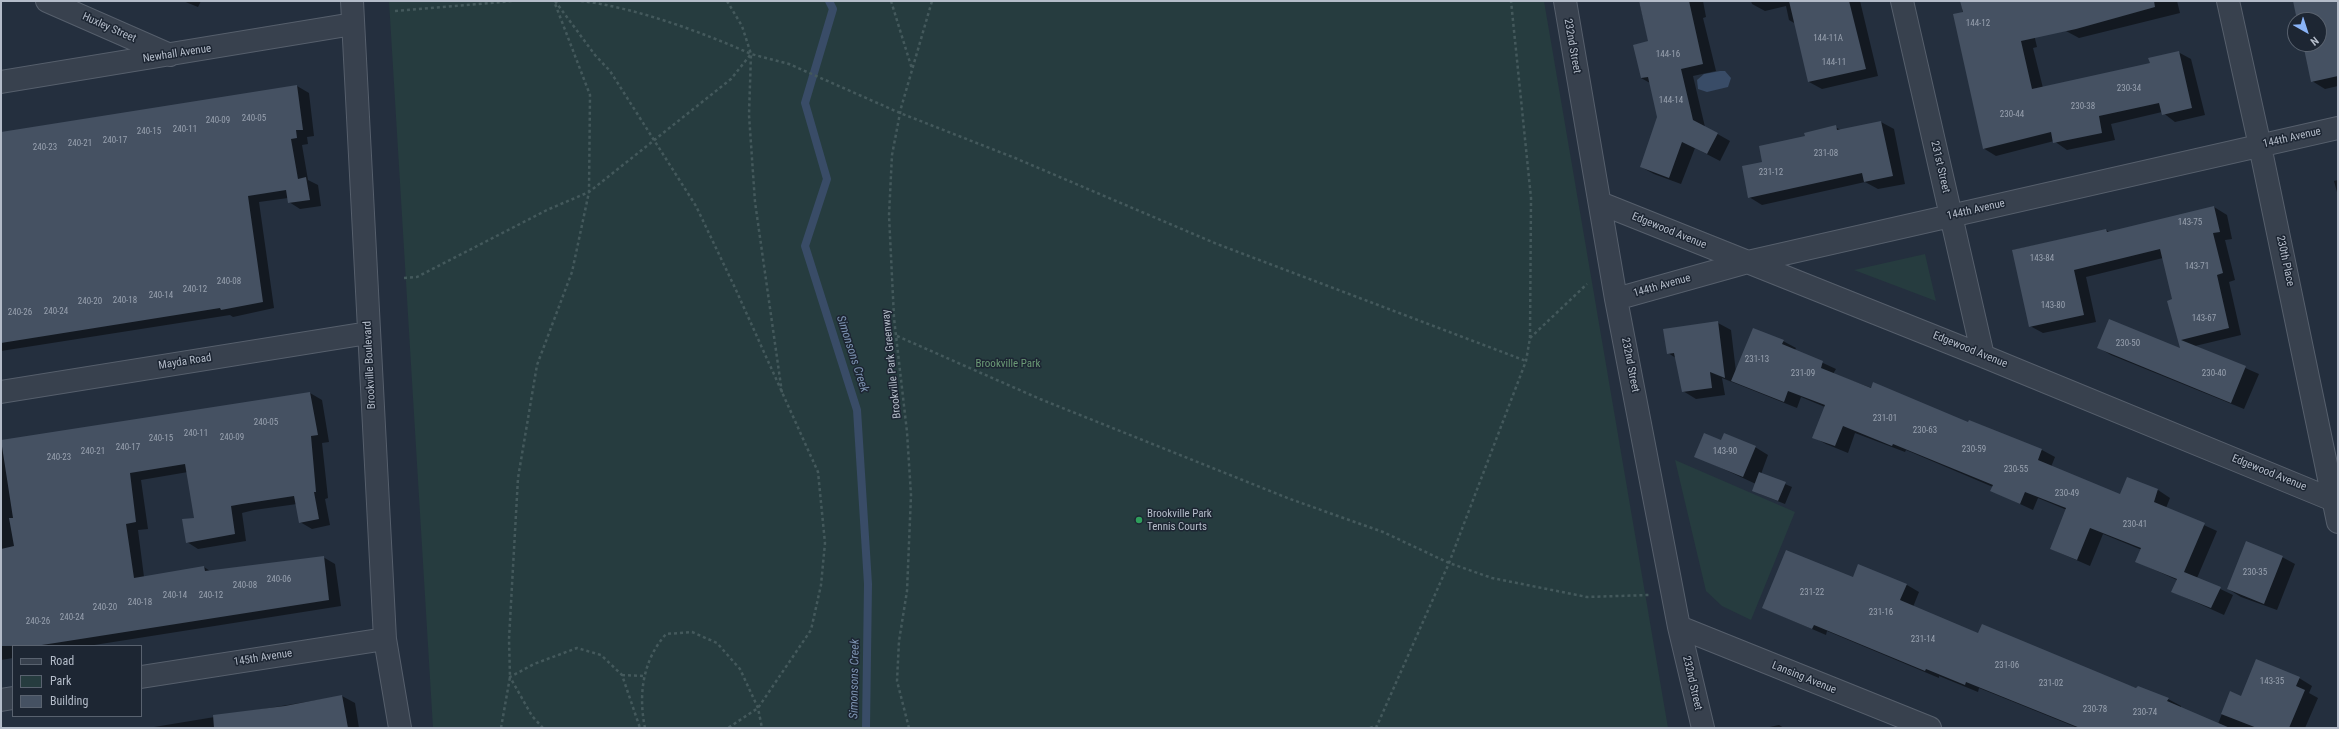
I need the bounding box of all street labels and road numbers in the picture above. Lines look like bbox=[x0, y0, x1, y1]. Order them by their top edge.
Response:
street label: Huxley Street bbox=[80, 10, 138, 46]
street label: 232nd Street bbox=[1561, 18, 1583, 74]
street label: Newhall Avenue bbox=[142, 42, 212, 66]
street label: 144th Avenue bbox=[2262, 125, 2322, 151]
street label: 231st Street bbox=[1928, 140, 1952, 194]
street label: 144th Avenue bbox=[1946, 197, 2006, 223]
street label: Edgewood Avenue bbox=[1630, 210, 1708, 252]
street label: 230th Place bbox=[2273, 234, 2297, 288]
street label: 144th Avenue bbox=[1632, 272, 1692, 300]
street label: Brookville Park Greenway bbox=[880, 309, 904, 419]
street label: Brookville Boulevard bbox=[361, 321, 379, 409]
street label: Edgewood Avenue bbox=[1931, 329, 2009, 371]
street label: 232nd Street bbox=[1618, 337, 1642, 393]
street label: Mayda Road bbox=[158, 351, 212, 373]
street label: Edgewood Avenue bbox=[2230, 452, 2308, 494]
street label: 145th Avenue bbox=[233, 647, 293, 669]
street label: 232nd Street bbox=[1679, 655, 1705, 711]
street label: Lansing Avenue bbox=[1770, 659, 1838, 697]

